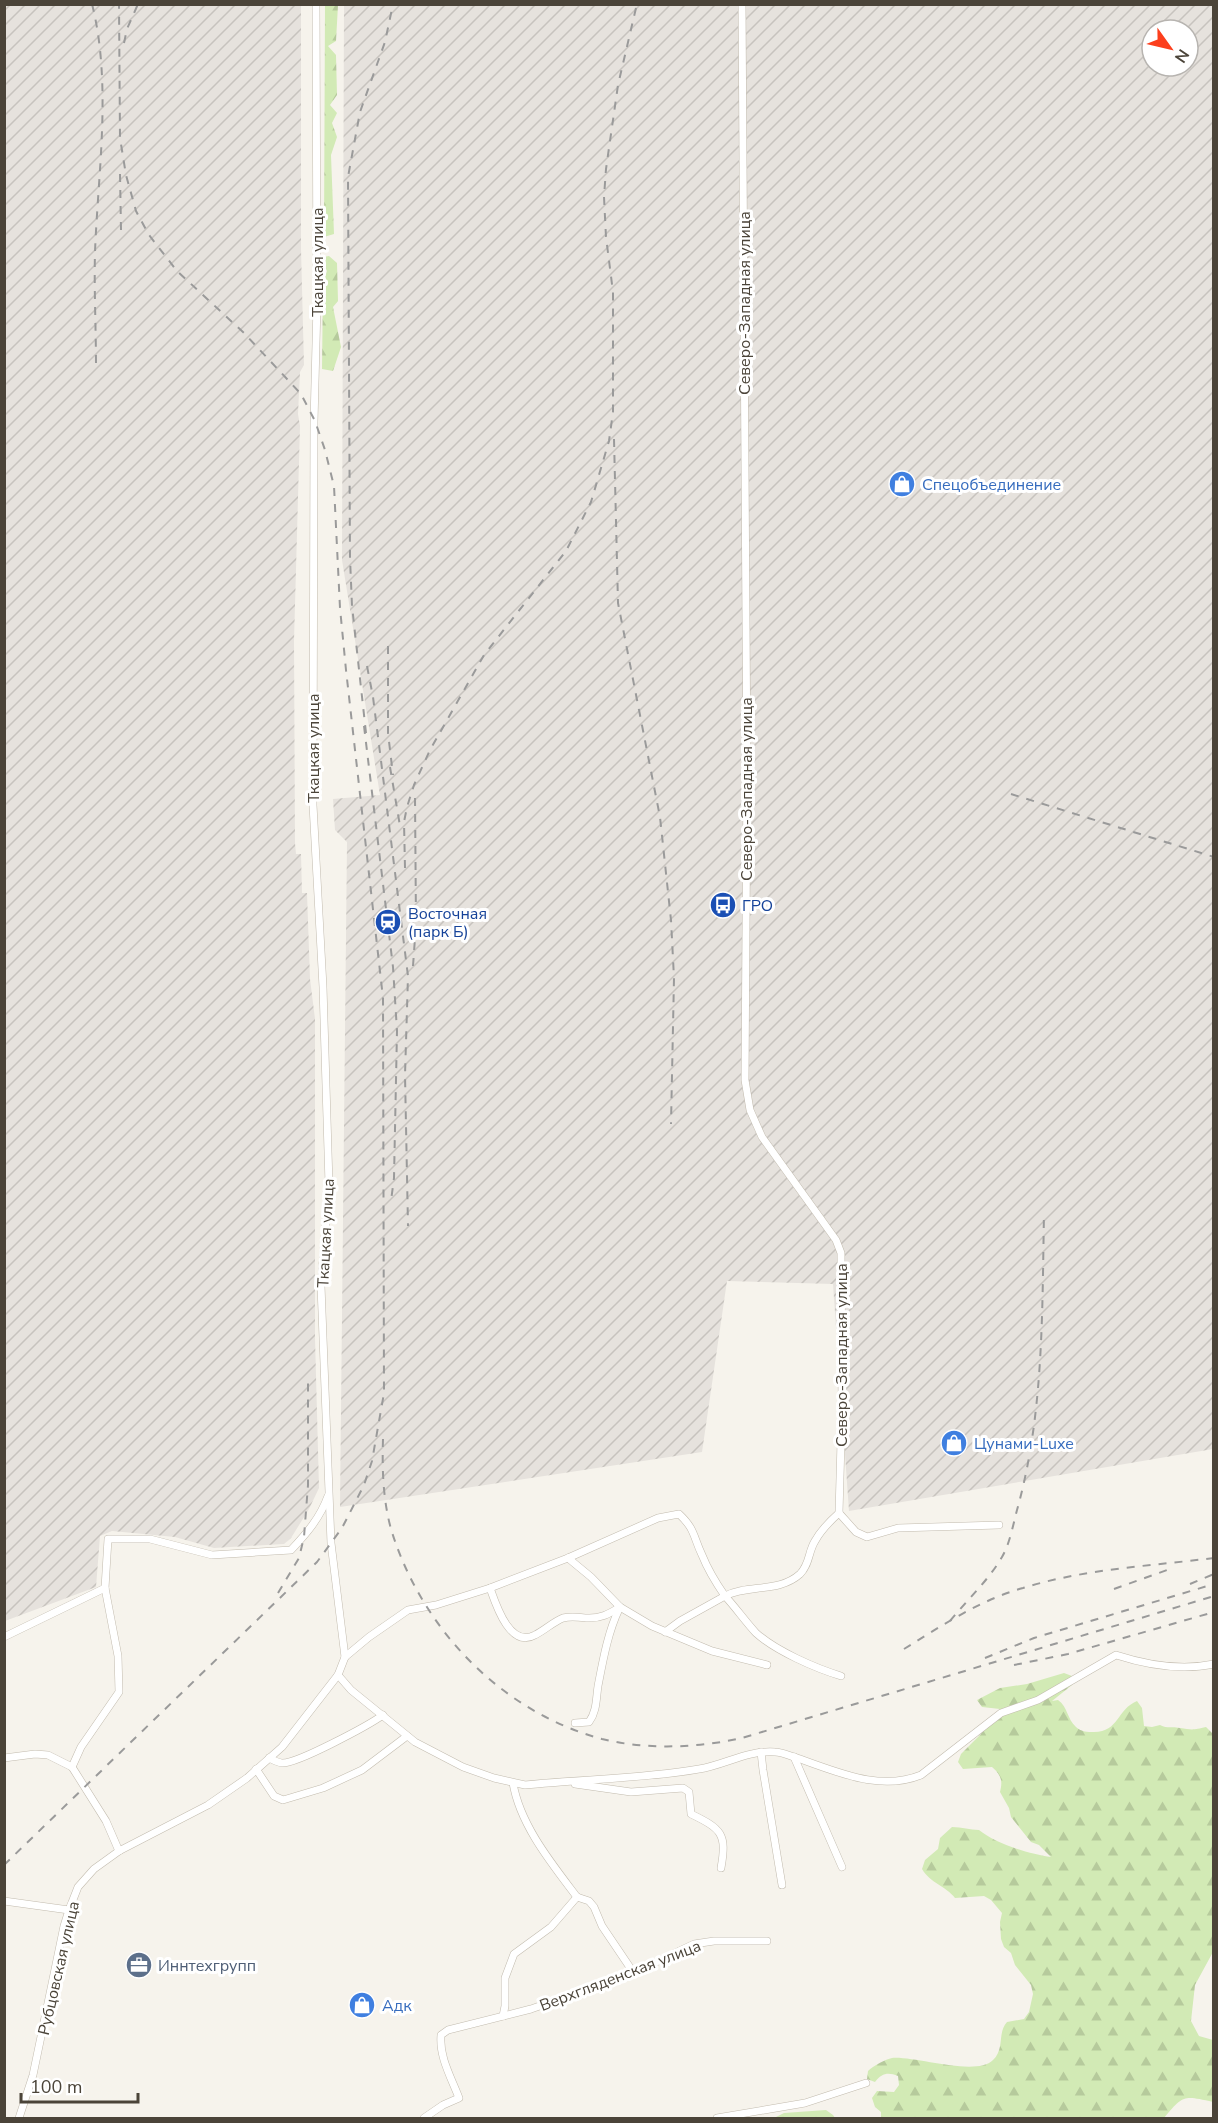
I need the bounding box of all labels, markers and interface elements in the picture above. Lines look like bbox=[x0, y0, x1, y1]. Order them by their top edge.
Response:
north arrow bbox=[1140, 18, 1200, 78]
text: N bbox=[1169, 45, 1194, 67]
street label: Ткацкая улица bbox=[307, 207, 329, 317]
street label: Северо-Западная улица bbox=[734, 211, 756, 395]
shop icon: Спецобъединение bbox=[887, 469, 917, 499]
place label: Спецобъединение bbox=[922, 474, 1061, 496]
street label: Ткацкая улица bbox=[303, 693, 325, 803]
street label: Северо-Западная улица bbox=[736, 697, 758, 881]
bus stop icon: ГРО bbox=[708, 890, 738, 920]
place label: ГРО bbox=[742, 895, 773, 917]
place label: Восточная (парк Б) bbox=[408, 903, 487, 943]
station icon: Восточная (парк Б) bbox=[373, 907, 403, 937]
street label: Ткацкая улица bbox=[312, 1178, 340, 1288]
street label: Северо-Западная улица bbox=[831, 1263, 853, 1447]
shop icon: Цунами-Luxe bbox=[939, 1428, 969, 1458]
place label: Цунами-Luxe bbox=[974, 1433, 1074, 1455]
street label: Рубцовская улица bbox=[33, 1899, 85, 2037]
street label: Верхгляденская улица bbox=[536, 1935, 704, 2017]
office icon: Иннтехгрупп bbox=[124, 1950, 154, 1980]
place label: Иннтехгрупп bbox=[158, 1955, 256, 1977]
shop icon: Адк bbox=[347, 1990, 377, 2020]
place label: Адк bbox=[382, 1995, 412, 2017]
scale bar bbox=[21, 2066, 138, 2104]
text: 100 m bbox=[30, 2075, 82, 2099]

